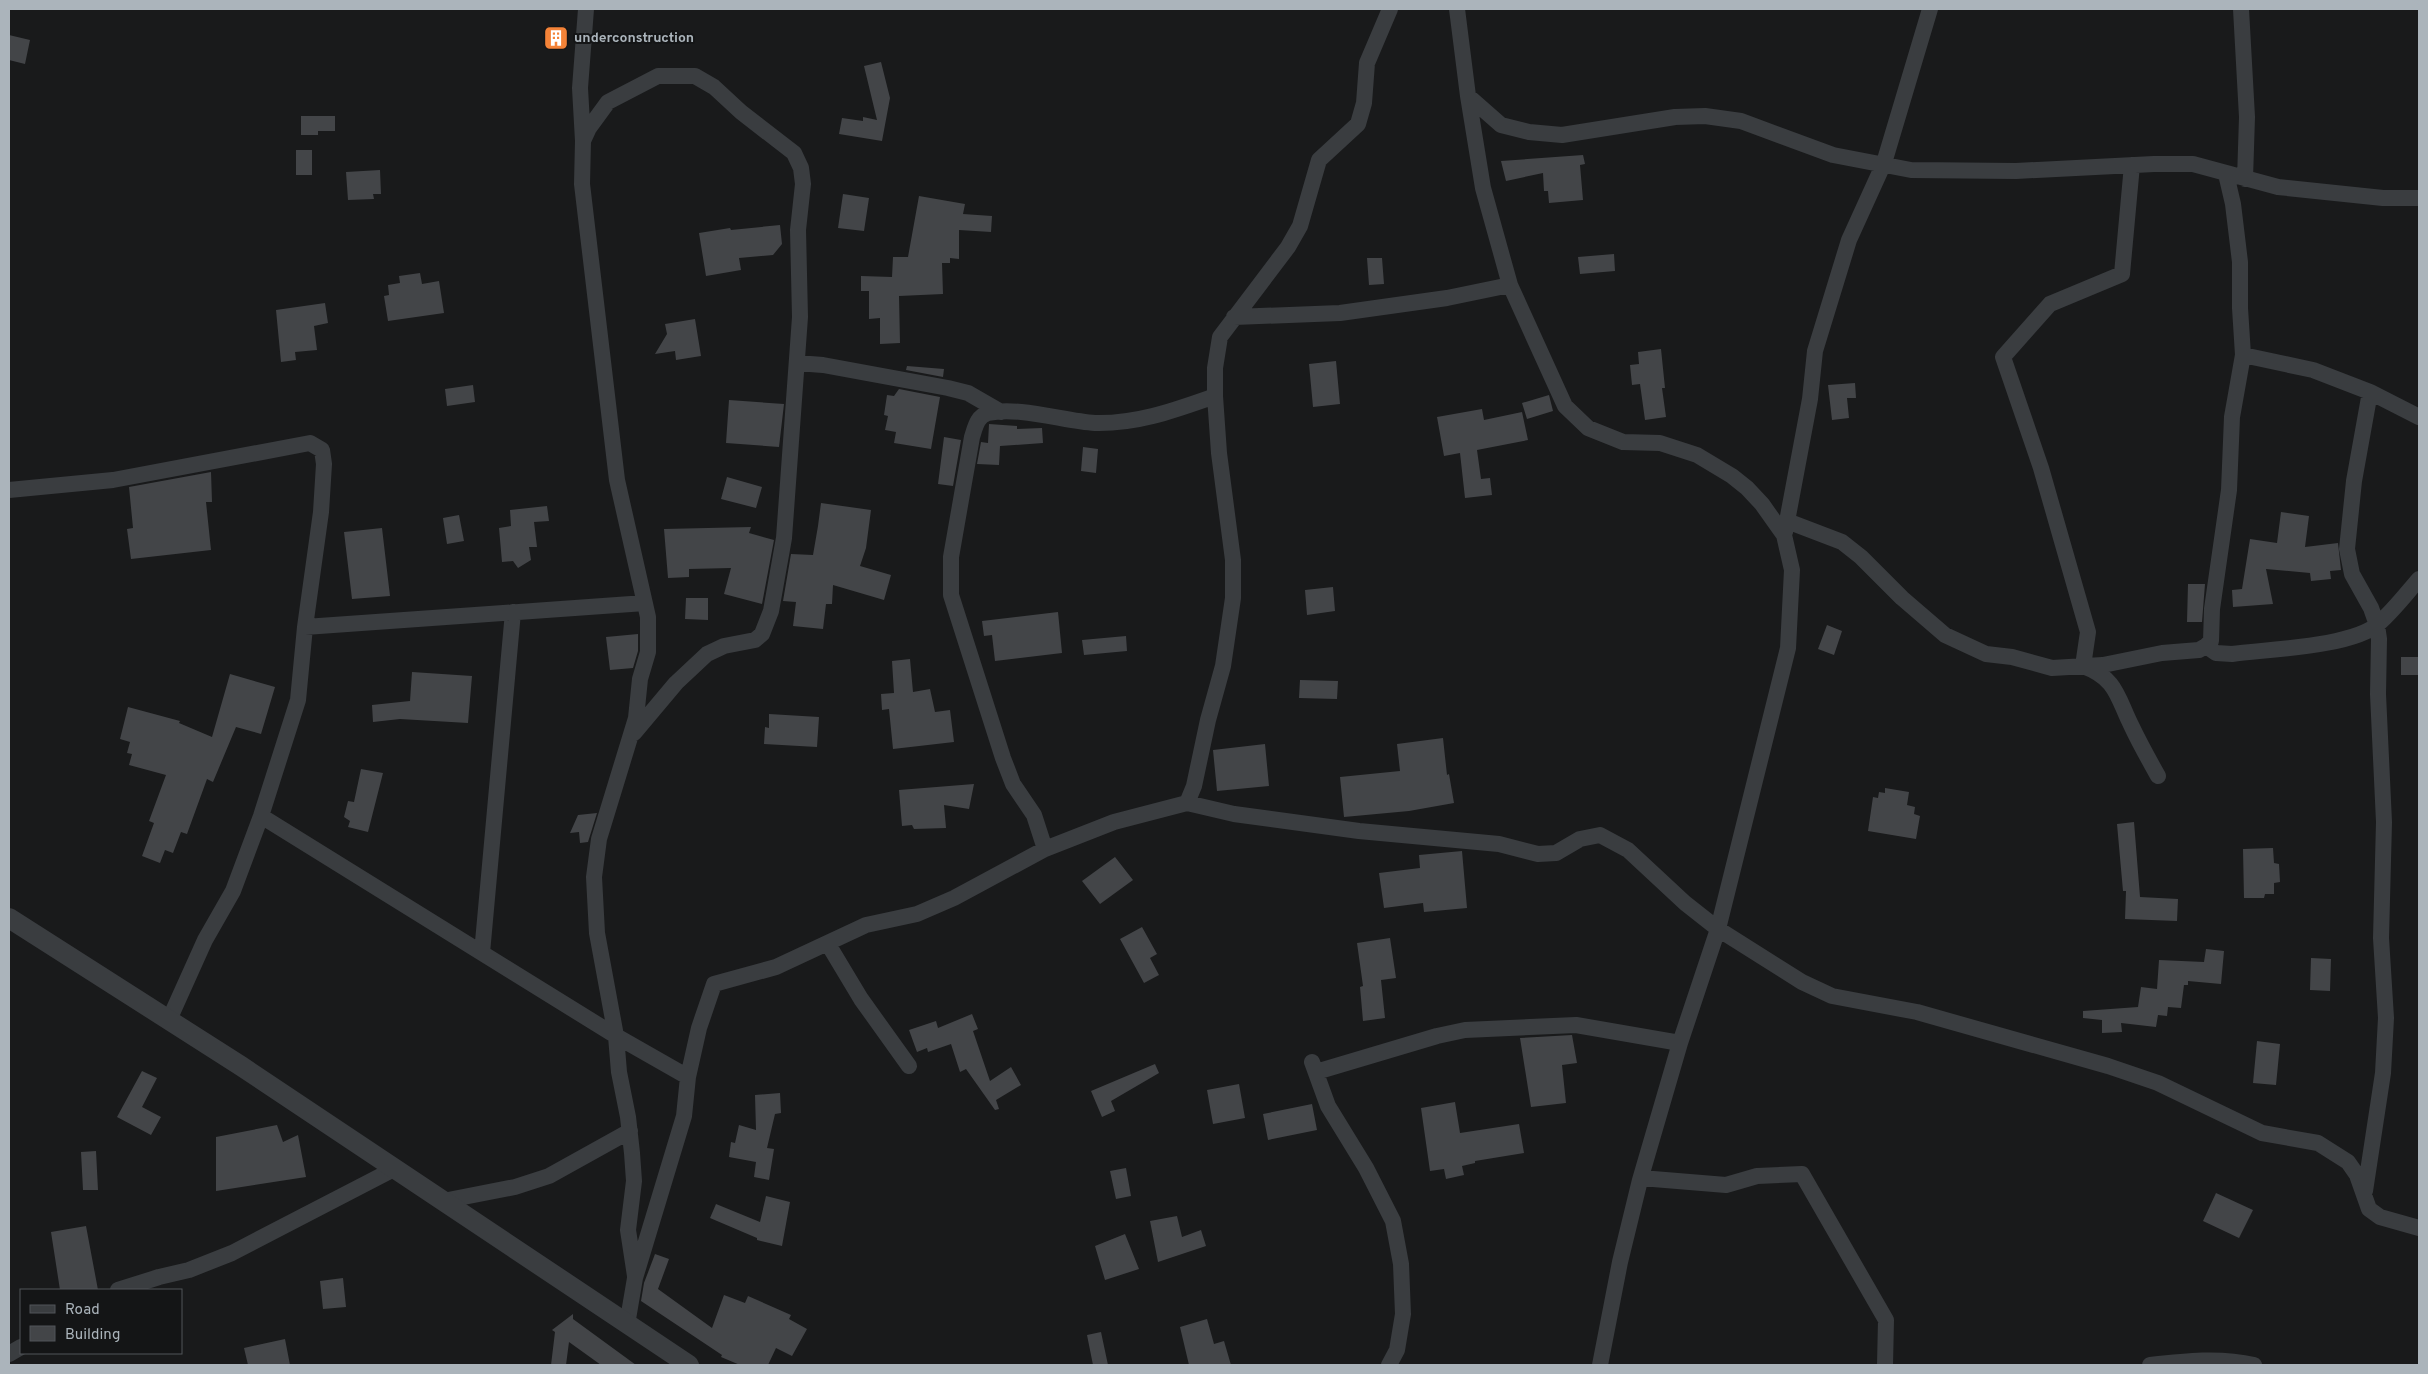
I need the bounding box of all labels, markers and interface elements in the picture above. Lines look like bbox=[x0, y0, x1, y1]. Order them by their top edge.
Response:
building icon: underconstruction bbox=[543, 25, 569, 51]
place label: underconstruction bbox=[574, 30, 694, 47]
legend bbox=[20, 1289, 182, 1354]
text: Road bbox=[65, 1301, 100, 1320]
text: Building bbox=[65, 1326, 120, 1345]

